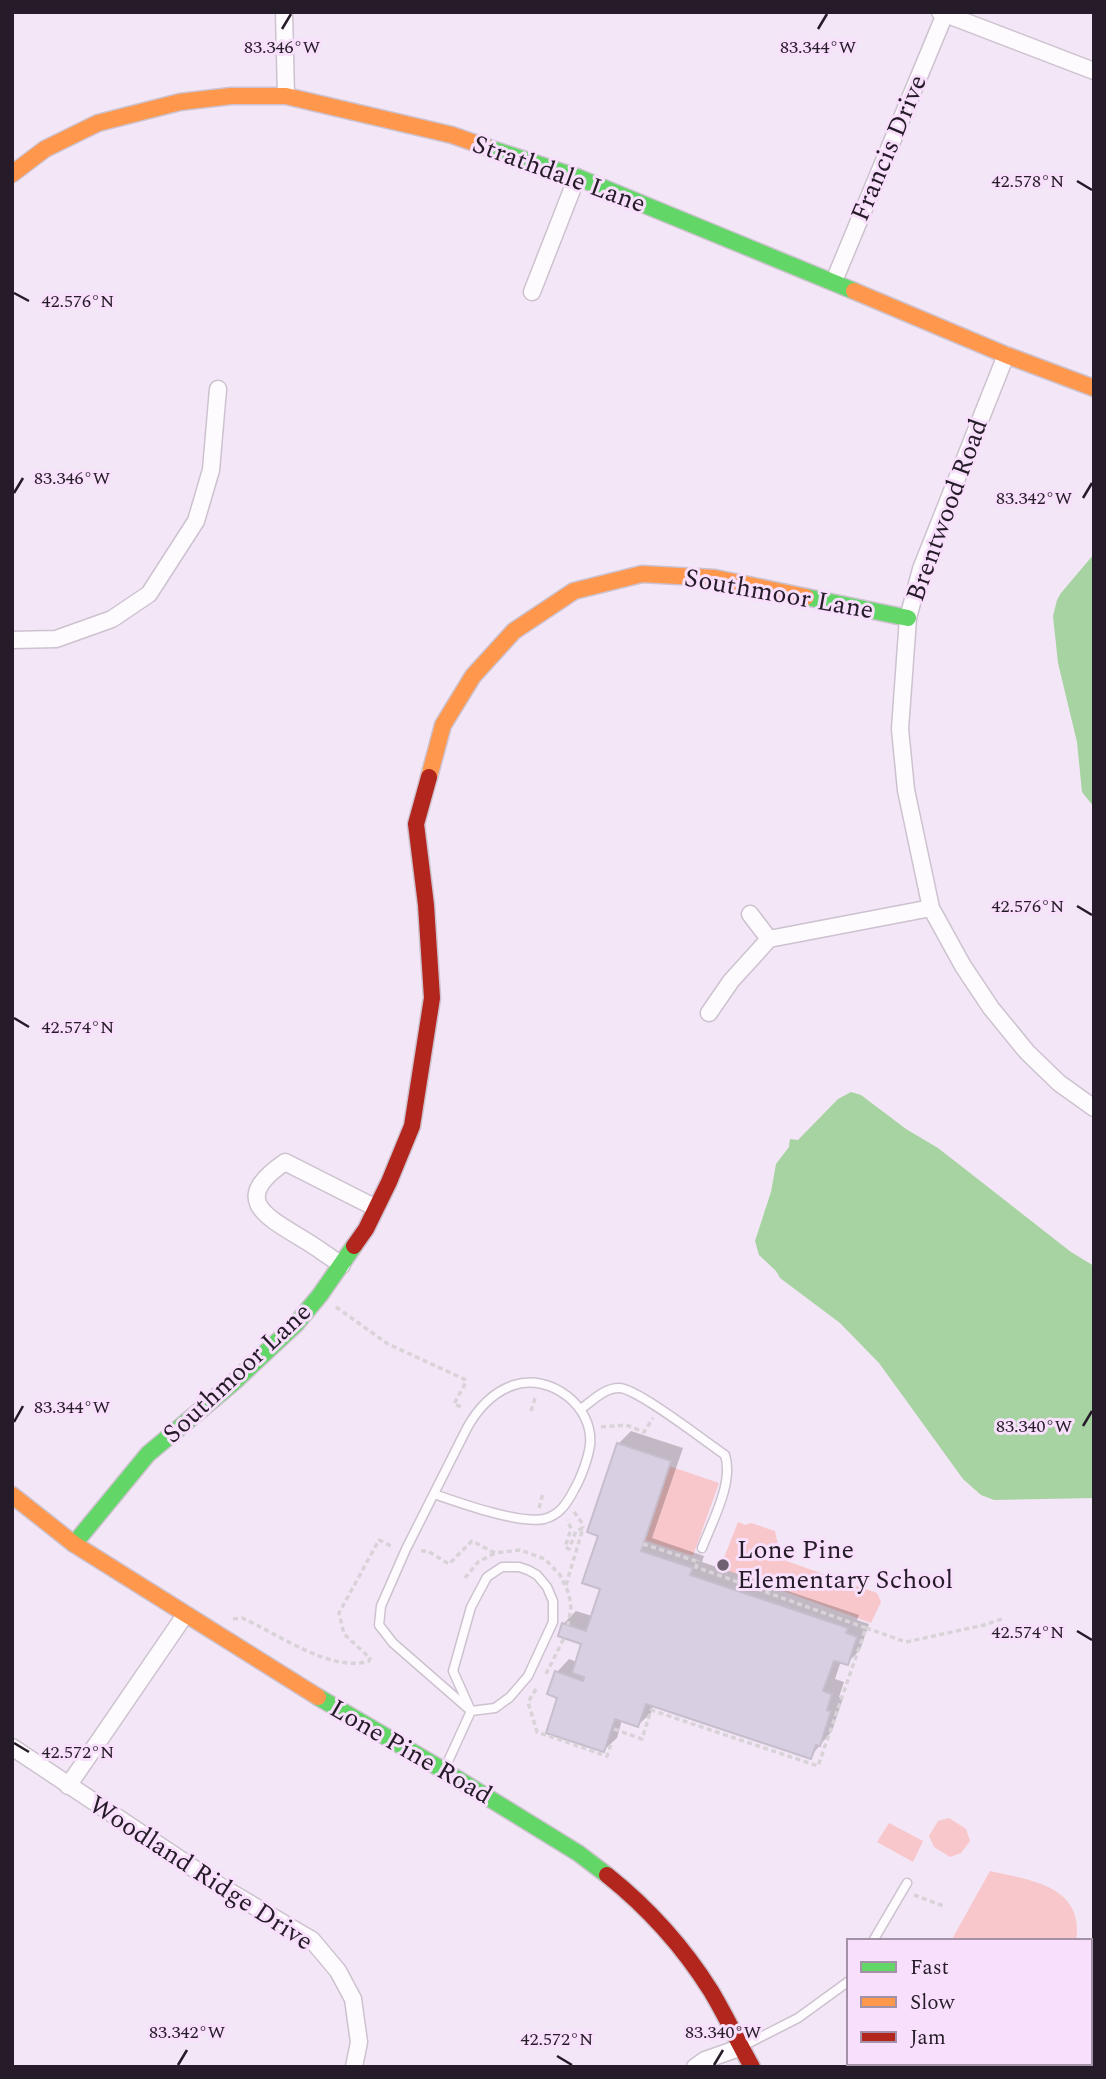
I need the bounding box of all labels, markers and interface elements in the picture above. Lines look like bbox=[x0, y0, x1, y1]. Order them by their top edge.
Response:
text: 83.346°W bbox=[244, 34, 320, 61]
text: 83.344°W bbox=[780, 34, 856, 61]
street label: Francis Drive bbox=[840, 69, 938, 227]
street label: Strathdale Lane bbox=[467, 124, 651, 224]
text: 42.578°N bbox=[992, 168, 1064, 195]
text: 42.576°N bbox=[42, 288, 114, 315]
street label: Brentwood Road bbox=[895, 413, 999, 607]
text: 83.346°W bbox=[34, 465, 110, 492]
text: 83.342°W bbox=[996, 485, 1072, 512]
street label: Southmoor Lane bbox=[681, 558, 877, 630]
text: 42.576°N bbox=[992, 893, 1064, 920]
text: 42.574°N bbox=[42, 1014, 114, 1041]
street label: Southmoor Lane bbox=[153, 1293, 321, 1453]
text: 83.344°W bbox=[34, 1394, 110, 1421]
text: 83.340°W bbox=[996, 1413, 1072, 1440]
place label: Lone Pine Elementary School bbox=[737, 1530, 953, 1600]
marker: Lone Pine Elementary School bbox=[715, 1557, 731, 1573]
text: 42.574°N bbox=[992, 1619, 1064, 1646]
street label: Lone Pine Road bbox=[322, 1689, 500, 1815]
text: 42.572°N bbox=[42, 1739, 114, 1766]
street label: Woodland Ridge Drive bbox=[81, 1785, 321, 1961]
legend bbox=[847, 1939, 1092, 2065]
text: Fast bbox=[910, 1952, 949, 1984]
text: Slow bbox=[910, 1987, 956, 2019]
text: 83.342°W bbox=[149, 2019, 225, 2046]
text: 83.340°W bbox=[685, 2019, 761, 2046]
text: Jam bbox=[910, 2022, 946, 2054]
text: 42.572°N bbox=[521, 2026, 593, 2053]

